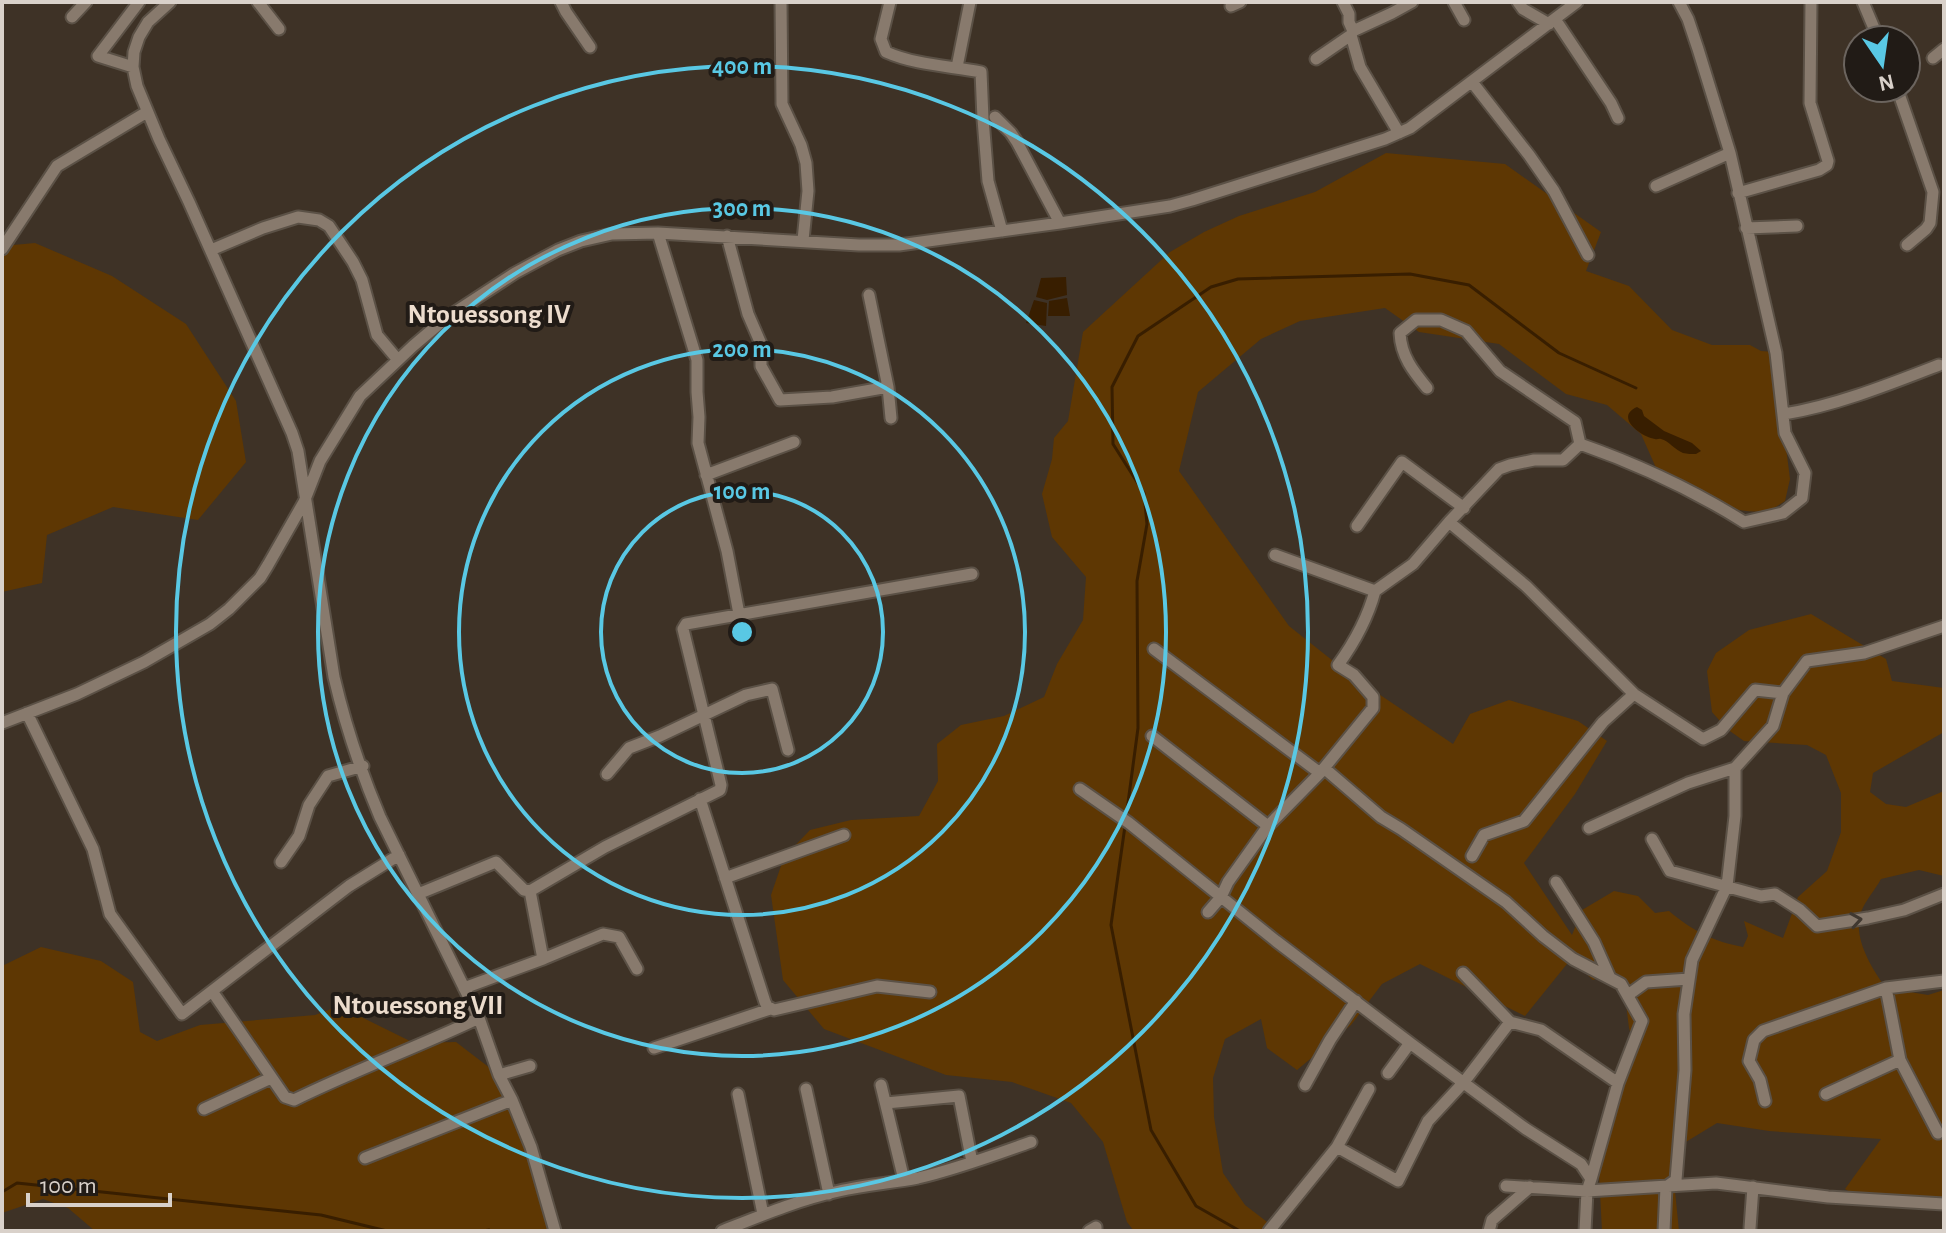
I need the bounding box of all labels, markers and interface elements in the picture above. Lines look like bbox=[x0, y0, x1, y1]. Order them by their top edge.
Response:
north arrow bbox=[1842, 24, 1922, 104]
text: 400 m bbox=[712, 55, 772, 79]
text: N bbox=[1876, 70, 1896, 95]
text: 300 m bbox=[713, 197, 771, 221]
district label: Ntouessong IV bbox=[408, 301, 571, 329]
text: 200 m bbox=[712, 338, 772, 362]
text: 100 m bbox=[714, 480, 770, 504]
centre of rings bbox=[728, 618, 756, 646]
one-way arrow bbox=[1849, 912, 1863, 929]
district label: Ntouessong VII bbox=[332, 992, 504, 1020]
scale bar bbox=[28, 1157, 170, 1207]
text: 100 m bbox=[40, 1174, 97, 1198]

